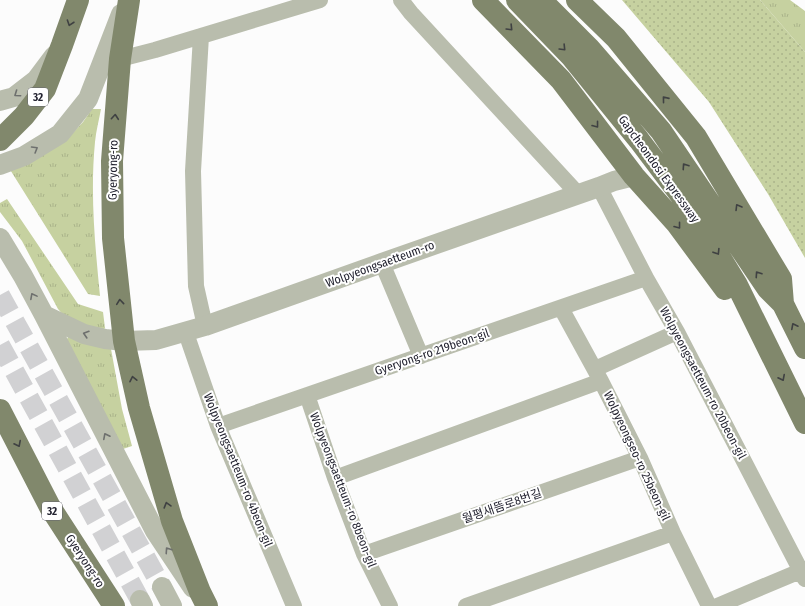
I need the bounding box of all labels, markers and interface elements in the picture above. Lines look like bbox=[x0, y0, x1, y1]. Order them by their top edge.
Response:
one-way arrow bbox=[66, 19, 75, 26]
one-way arrow bbox=[505, 23, 513, 31]
one-way arrow bbox=[558, 43, 566, 51]
road number: 32 bbox=[28, 88, 48, 106]
one-way arrow bbox=[15, 89, 22, 96]
one-way arrow bbox=[663, 97, 670, 104]
street label: Gapcheondosi Expressway bbox=[616, 113, 703, 226]
one-way arrow bbox=[111, 114, 120, 120]
one-way arrow bbox=[591, 121, 598, 128]
street label: Gyeryong-ro bbox=[105, 140, 121, 200]
one-way arrow bbox=[31, 146, 38, 153]
one-way arrow bbox=[683, 164, 690, 171]
one-way arrow bbox=[735, 204, 742, 211]
one-way arrow bbox=[673, 222, 680, 229]
street label: Wolpyeongsaetteum-ro bbox=[324, 238, 436, 290]
one-way arrow bbox=[712, 248, 720, 255]
one-way arrow bbox=[755, 271, 763, 278]
one-way arrow bbox=[30, 293, 38, 300]
one-way arrow bbox=[116, 299, 125, 305]
street label: Wolpyeongsaetteum-ro 20beon-gil bbox=[657, 305, 749, 461]
one-way arrow bbox=[791, 323, 799, 330]
street label: Gyeryong-ro 219beon-gil bbox=[373, 326, 491, 378]
one-way arrow bbox=[83, 330, 90, 339]
one-way arrow bbox=[777, 374, 785, 381]
one-way arrow bbox=[129, 376, 137, 383]
street label: Wolpyeongseo-ro 25beon-gil bbox=[601, 389, 673, 523]
street label: Wolpyeongsaetteum-ro 4beon-gil bbox=[201, 391, 275, 549]
street label: Wolpyeongsaetteum-ro 8beon-gil bbox=[307, 411, 379, 569]
one-way arrow bbox=[103, 433, 111, 440]
one-way arrow bbox=[13, 440, 21, 447]
street label: 월평새뜸로8번길 bbox=[460, 486, 544, 526]
one-way arrow bbox=[163, 501, 172, 508]
road number: 32 bbox=[42, 502, 62, 520]
street label: Gyeryong-ro bbox=[63, 532, 107, 590]
one-way arrow bbox=[165, 547, 173, 554]

